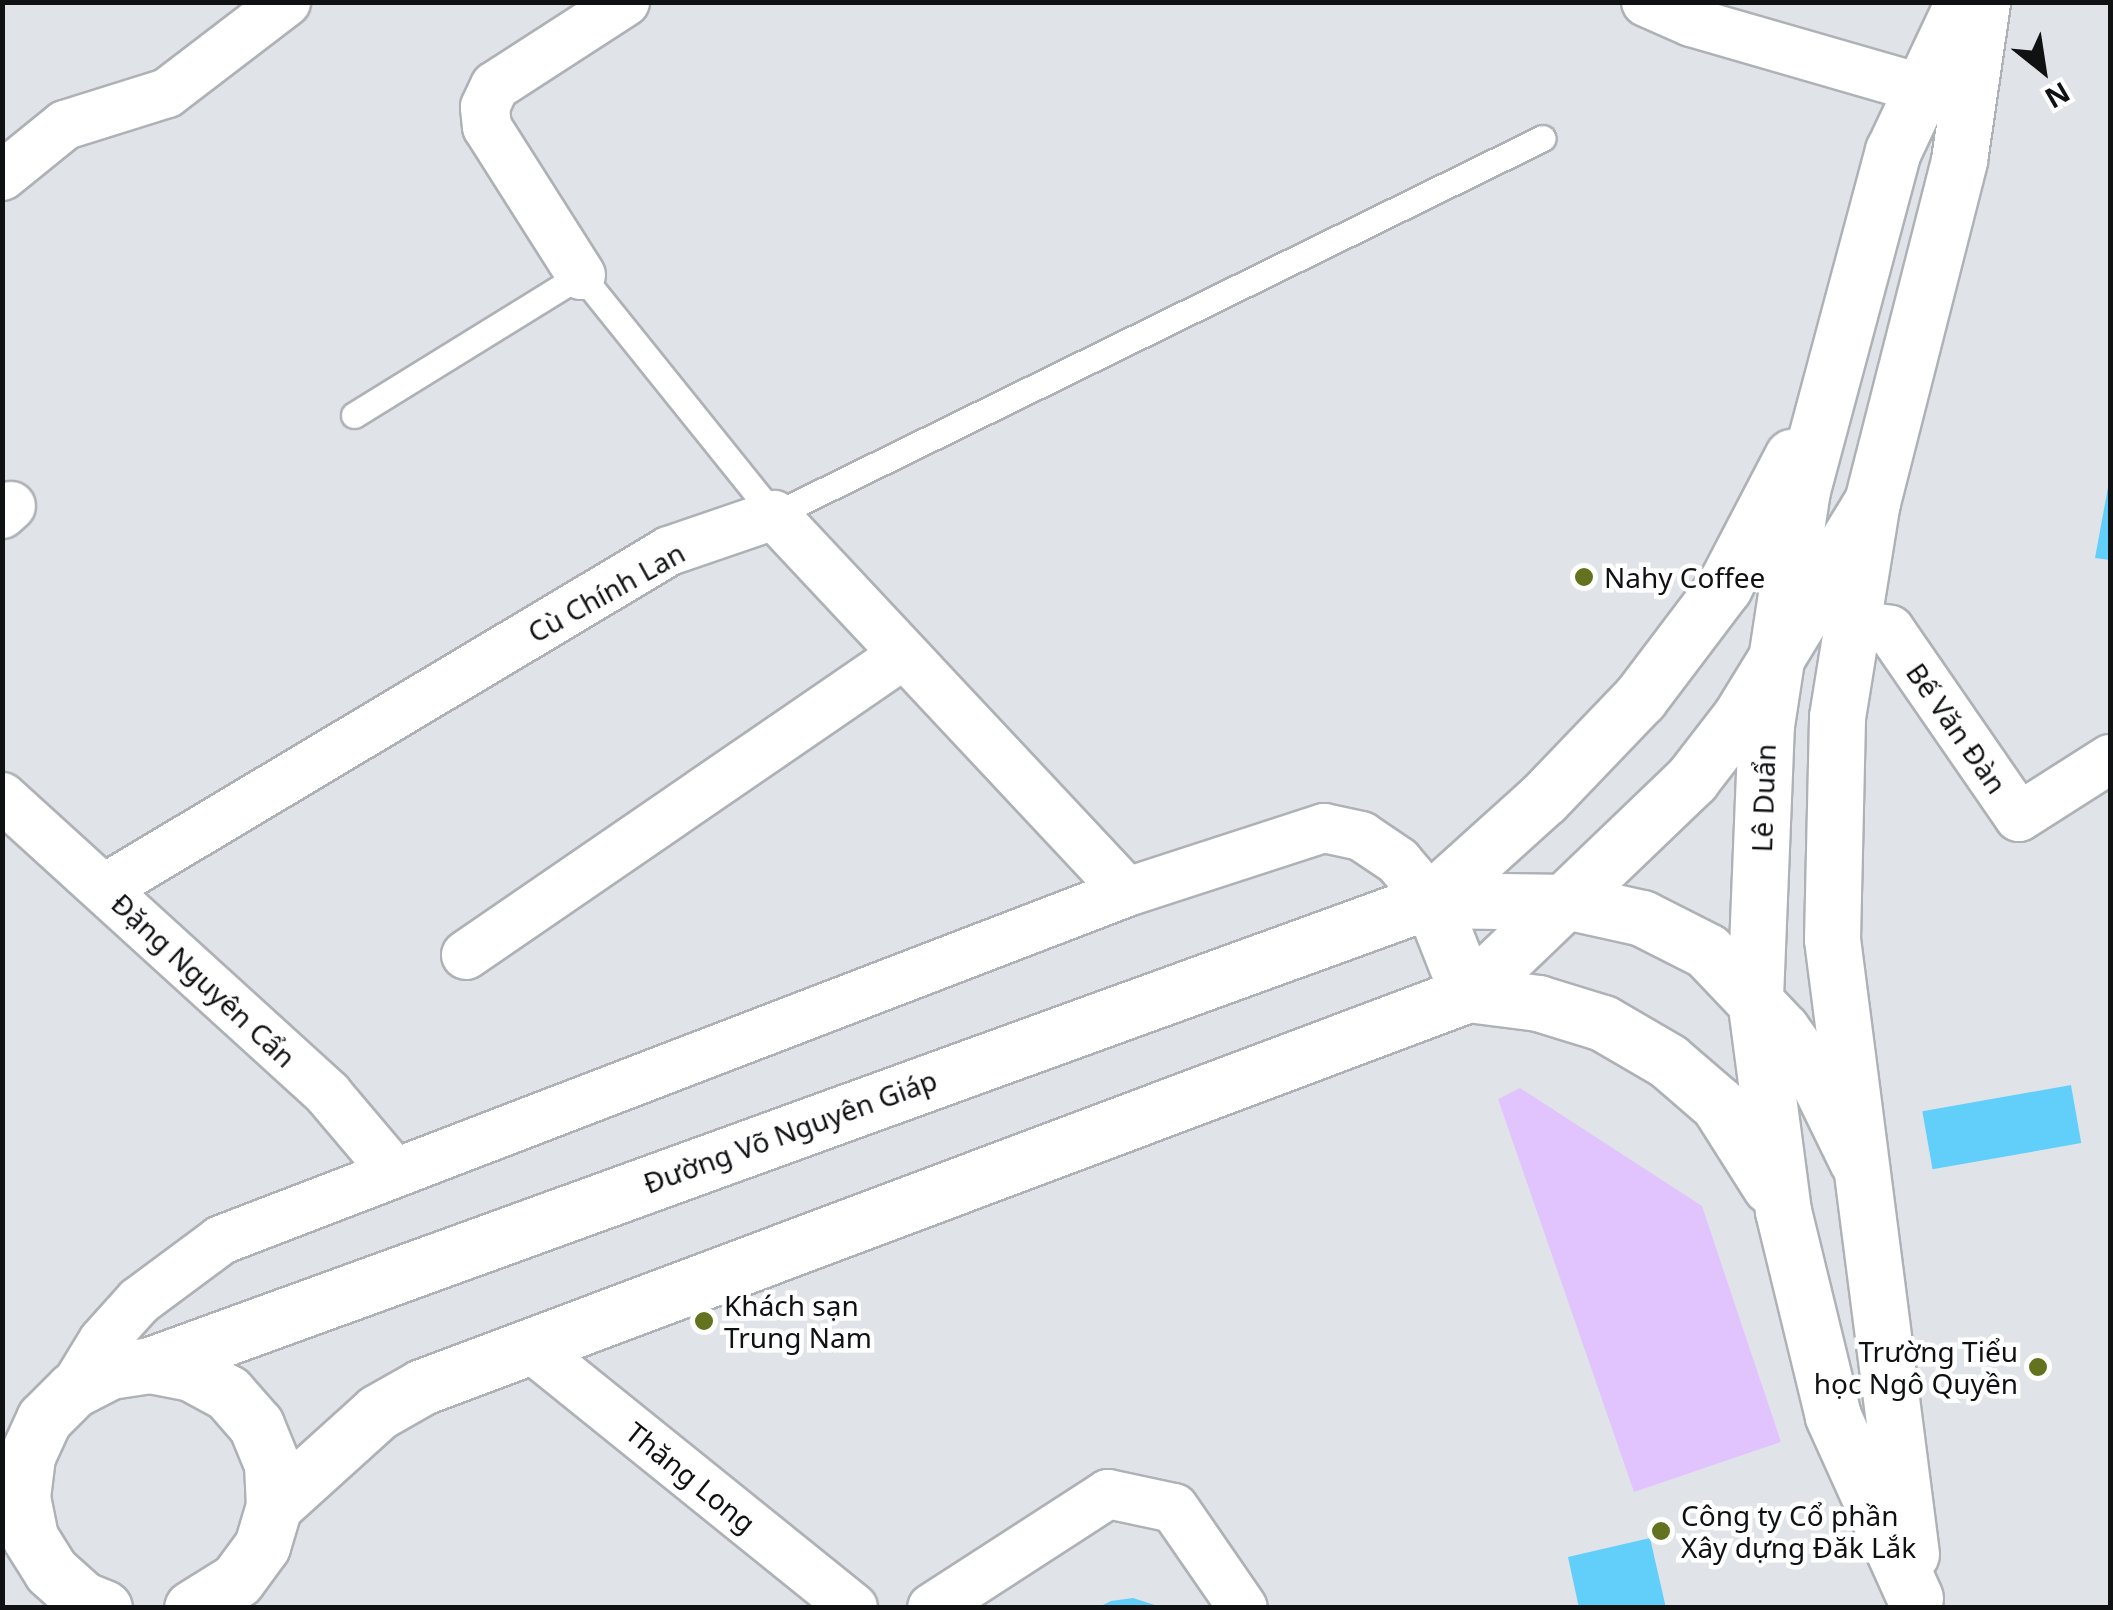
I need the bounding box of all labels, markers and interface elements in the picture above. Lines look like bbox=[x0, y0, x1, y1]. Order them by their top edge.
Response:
north arrow bbox=[1993, 20, 2093, 120]
text: N bbox=[2039, 74, 2077, 118]
street label: Cù Chính Lan bbox=[522, 535, 690, 649]
place label: Nahy Coffee bbox=[1604, 560, 1765, 594]
marker: Nahy Coffee bbox=[1573, 566, 1595, 588]
street label: Bế Văn Đàn bbox=[1900, 656, 2014, 800]
street label: Lê Duẩn bbox=[1744, 743, 1782, 853]
street label: Đặng Nguyên Cẩn bbox=[105, 886, 303, 1074]
street label: Đường Võ Nguyên Giáp bbox=[639, 1062, 941, 1200]
place label: Khách sạn Trung Nam bbox=[724, 1288, 872, 1354]
marker: Khách sạn Trung Nam bbox=[693, 1310, 715, 1332]
place label: Trường Tiểu học Ngô Quyền bbox=[1814, 1334, 2018, 1400]
marker: Trường Tiểu học Ngô Quyền bbox=[2027, 1356, 2049, 1378]
street label: Thăng Long bbox=[620, 1415, 762, 1539]
place label: Công ty Cổ phần Xây dựng Đăk Lắk bbox=[1681, 1498, 1916, 1564]
marker: Công ty Cổ phần Xây dựng Đăk Lắk bbox=[1650, 1520, 1672, 1542]

